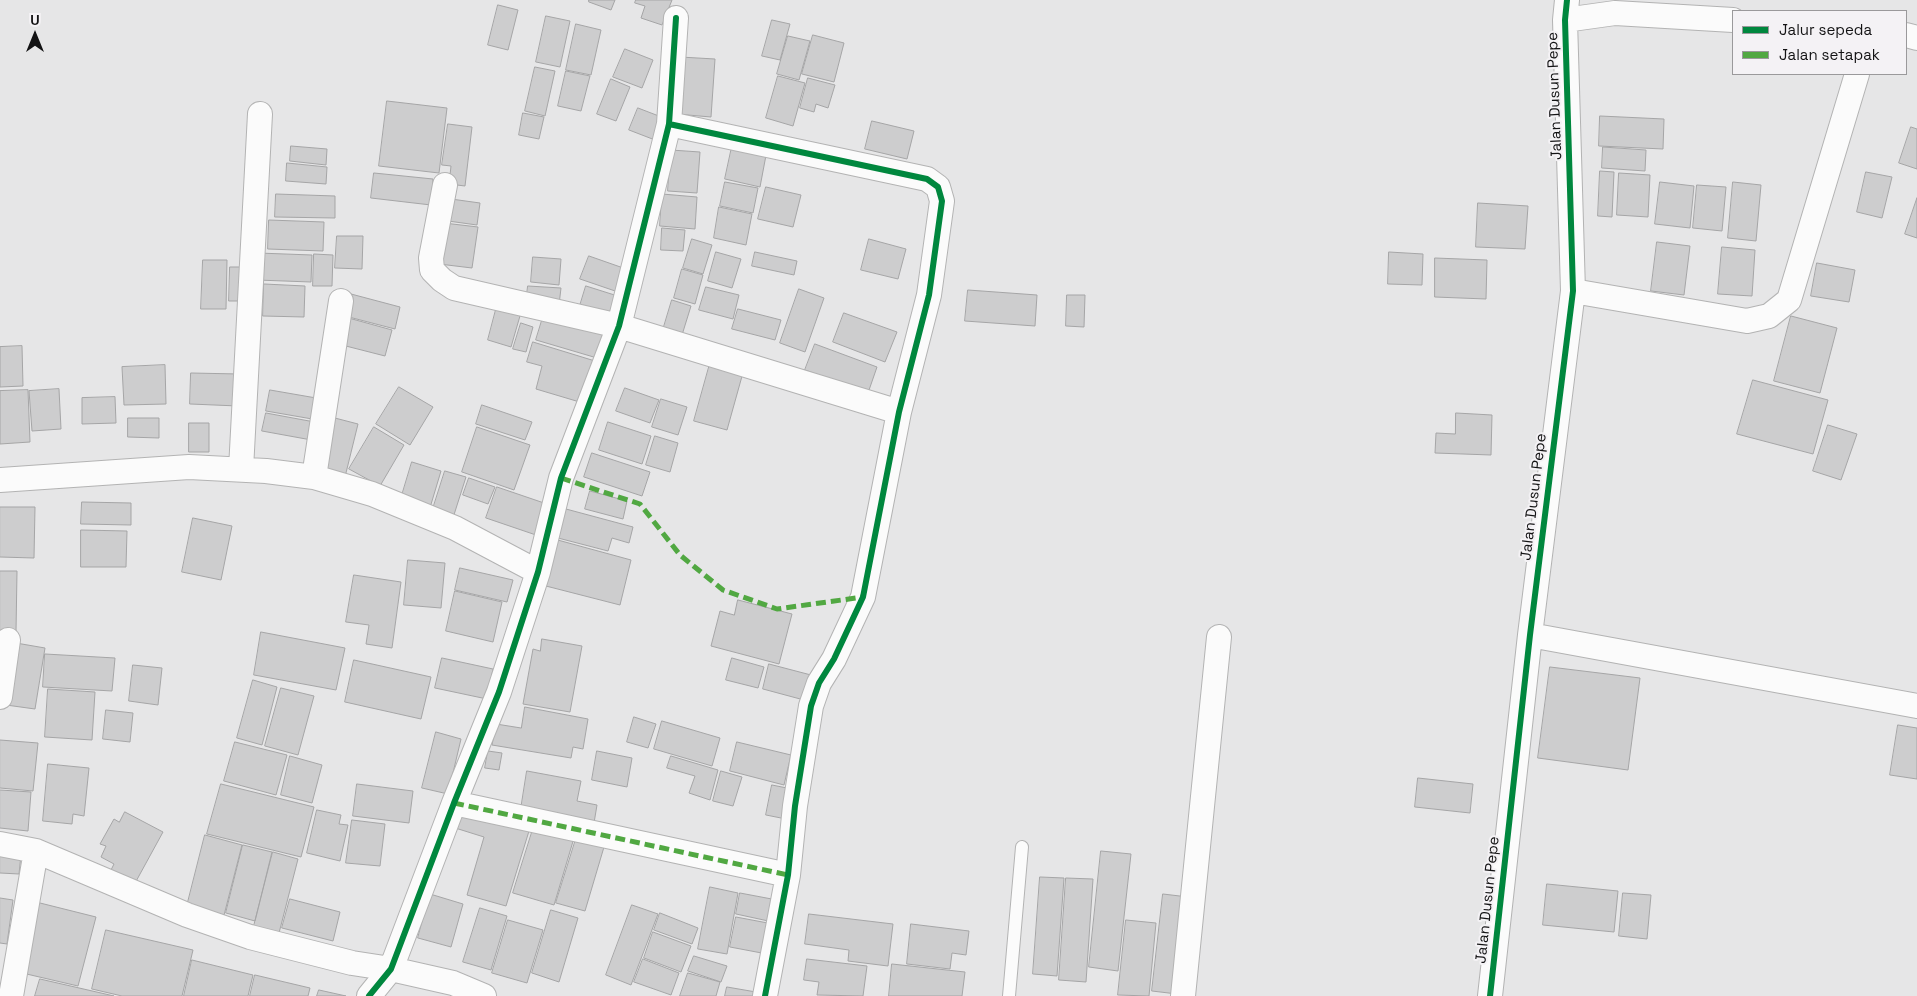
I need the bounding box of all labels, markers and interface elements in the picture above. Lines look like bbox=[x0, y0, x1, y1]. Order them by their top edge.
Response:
north arrow bbox=[10, 10, 60, 60]
legend bbox=[1732, 10, 1907, 75]
text: U bbox=[30, 11, 40, 29]
text: Jalur sepeda bbox=[1779, 20, 1872, 39]
street label: Jalan Dusun Pepe bbox=[1544, 32, 1566, 160]
text: Jalan setapak bbox=[1779, 45, 1880, 64]
street label: Jalan Dusun Pepe bbox=[1517, 432, 1551, 562]
street label: Jalan Dusun Pepe bbox=[1472, 835, 1504, 965]

